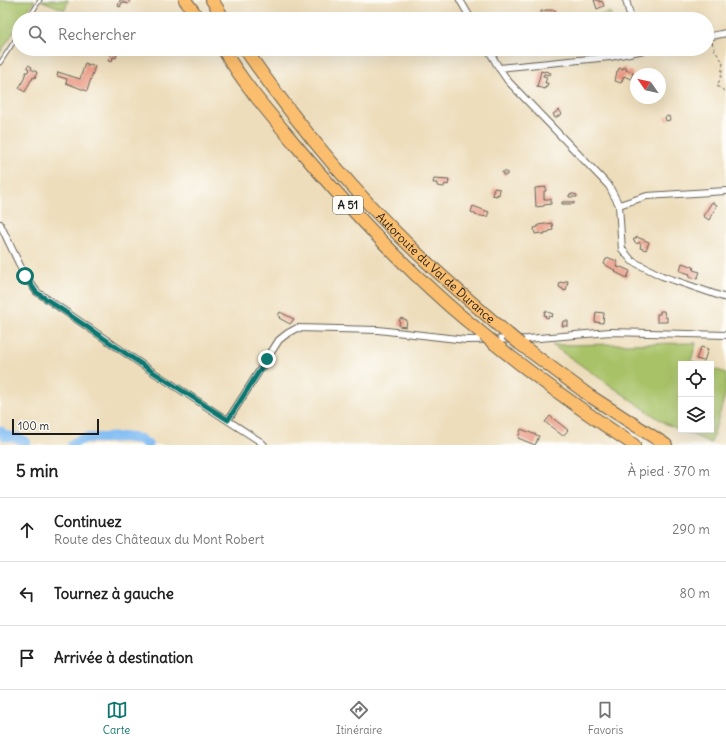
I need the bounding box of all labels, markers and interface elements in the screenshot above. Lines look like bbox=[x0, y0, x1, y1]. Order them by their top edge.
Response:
search box bbox=[12, 12, 714, 56]
icon: search bbox=[26, 23, 48, 45]
text: Rechercher bbox=[58, 25, 136, 44]
north arrow bbox=[630, 68, 666, 104]
road number: A 51 bbox=[333, 196, 363, 214]
street label: Autoroute du Val de Durance bbox=[373, 209, 498, 326]
route start bbox=[16, 267, 34, 285]
route end bbox=[258, 350, 276, 368]
map controls bbox=[678, 361, 714, 433]
button: locate bbox=[678, 361, 714, 397]
button: layers bbox=[678, 397, 714, 433]
scale bar bbox=[12, 417, 99, 436]
text: 100 m bbox=[18, 419, 49, 433]
text: 5 min bbox=[16, 460, 58, 482]
text: À pied · 370 m bbox=[628, 463, 710, 480]
text: Continuez bbox=[54, 512, 122, 531]
icon: ahead bbox=[16, 519, 38, 541]
text: 290 m bbox=[672, 521, 710, 538]
text: Route des Châteaux du Mont Robert bbox=[54, 531, 264, 548]
icon: left bbox=[16, 583, 38, 605]
text: Tournez à gauche bbox=[54, 584, 174, 603]
text: 80 m bbox=[679, 585, 710, 602]
icon: arrive bbox=[16, 647, 38, 669]
text: Arrivée à destination bbox=[54, 648, 193, 667]
tab: Carte bbox=[103, 699, 130, 737]
tab: Itinéraire bbox=[336, 699, 382, 737]
tab: Favoris bbox=[588, 699, 623, 737]

